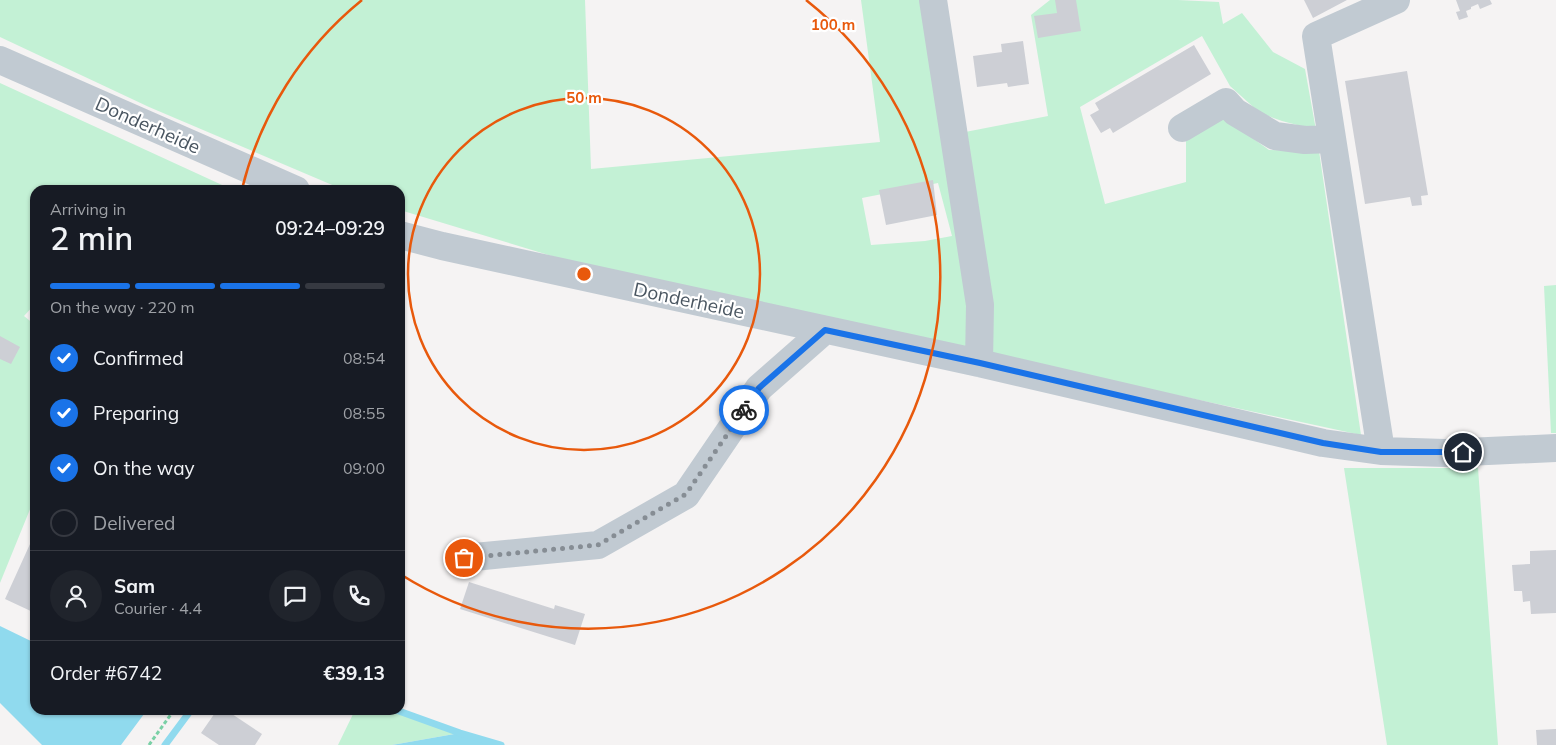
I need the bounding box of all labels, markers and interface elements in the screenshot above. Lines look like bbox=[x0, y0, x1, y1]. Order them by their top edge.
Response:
text: 100 m bbox=[811, 15, 855, 34]
text: 50 m bbox=[566, 88, 602, 107]
street label: Donderheide bbox=[92, 91, 204, 159]
text: Arriving in bbox=[50, 199, 126, 219]
text: 09:24–09:29 bbox=[275, 216, 385, 240]
text: 2 min bbox=[50, 218, 133, 258]
centre of rings bbox=[575, 265, 593, 283]
street label: Donderheide bbox=[631, 277, 747, 323]
text: On the way · 220 m bbox=[50, 297, 195, 317]
icon: check bbox=[50, 344, 78, 372]
text: Confirmed bbox=[93, 346, 184, 370]
text: 08:54 bbox=[343, 348, 385, 368]
courier bbox=[719, 385, 769, 435]
icon: bike bbox=[730, 396, 758, 424]
icon: check bbox=[50, 399, 78, 427]
text: Preparing bbox=[93, 401, 179, 425]
text: 08:55 bbox=[343, 403, 385, 423]
pin bbox=[1442, 431, 1484, 473]
icon: home bbox=[1449, 438, 1477, 466]
icon: check bbox=[50, 454, 78, 482]
text: On the way bbox=[93, 456, 195, 480]
text: 09:00 bbox=[343, 458, 385, 478]
text: Delivered bbox=[93, 511, 175, 535]
pin bbox=[443, 537, 485, 579]
icon: bag bbox=[450, 544, 478, 572]
button: person bbox=[50, 570, 102, 622]
button: chat bbox=[269, 570, 321, 622]
button: phone bbox=[333, 570, 385, 622]
text: Sam bbox=[114, 574, 155, 598]
text: Courier · 4.4 bbox=[114, 598, 202, 618]
text: Order #6742 bbox=[50, 661, 162, 685]
text: €39.13 bbox=[323, 661, 385, 685]

